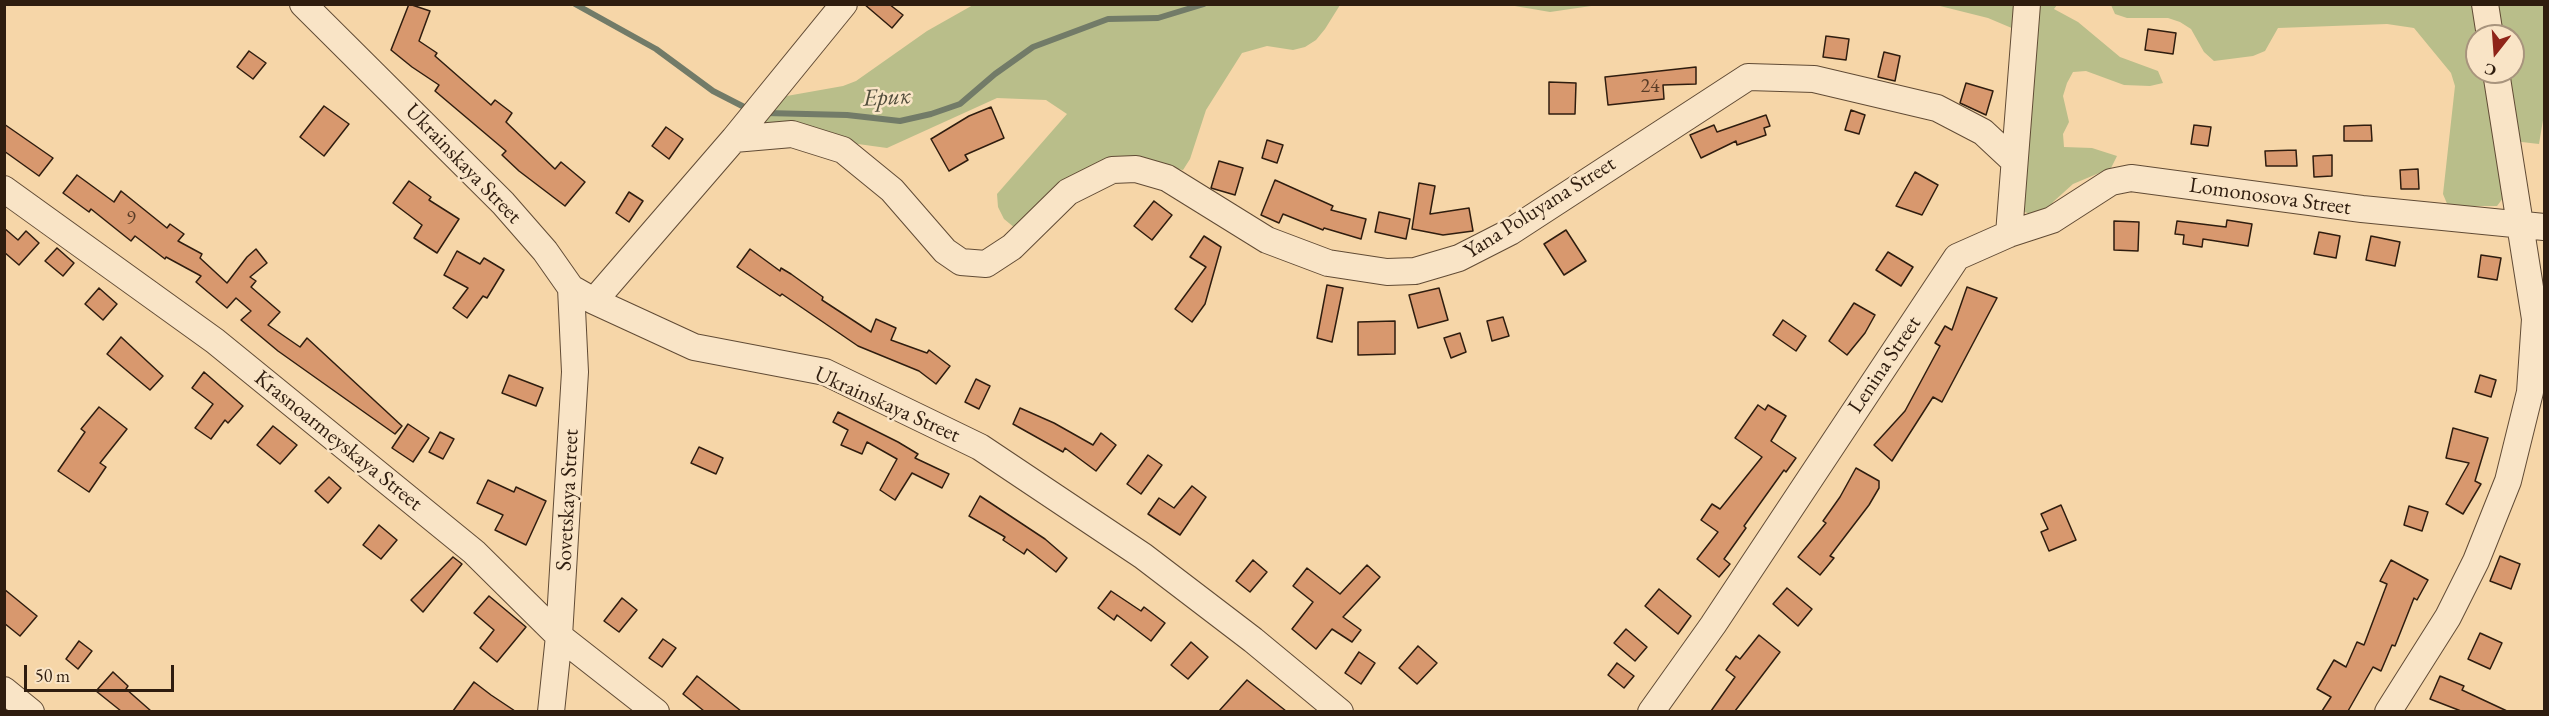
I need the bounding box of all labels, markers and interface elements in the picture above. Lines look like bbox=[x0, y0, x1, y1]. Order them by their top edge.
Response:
north arrow bbox=[2465, 24, 2525, 84]
text: С bbox=[2482, 58, 2499, 81]
house number: 24 bbox=[1640, 75, 1660, 99]
water label: Ерик bbox=[862, 82, 912, 114]
street label: Ukrainskaya Street bbox=[399, 99, 527, 229]
street label: Yana Poluyana Street bbox=[1459, 151, 1621, 265]
street label: Lomonosova Street bbox=[2188, 173, 2352, 221]
house number: 9 bbox=[126, 207, 136, 231]
street label: Lenina Street bbox=[1843, 311, 1927, 419]
street label: Ukrainskaya Street bbox=[810, 361, 964, 449]
street label: Krasnoarmeyskaya Street bbox=[249, 365, 427, 517]
street label: Sovetskaya Street bbox=[551, 428, 585, 572]
scale bar bbox=[27, 653, 177, 691]
text: 50 m bbox=[35, 664, 70, 687]

